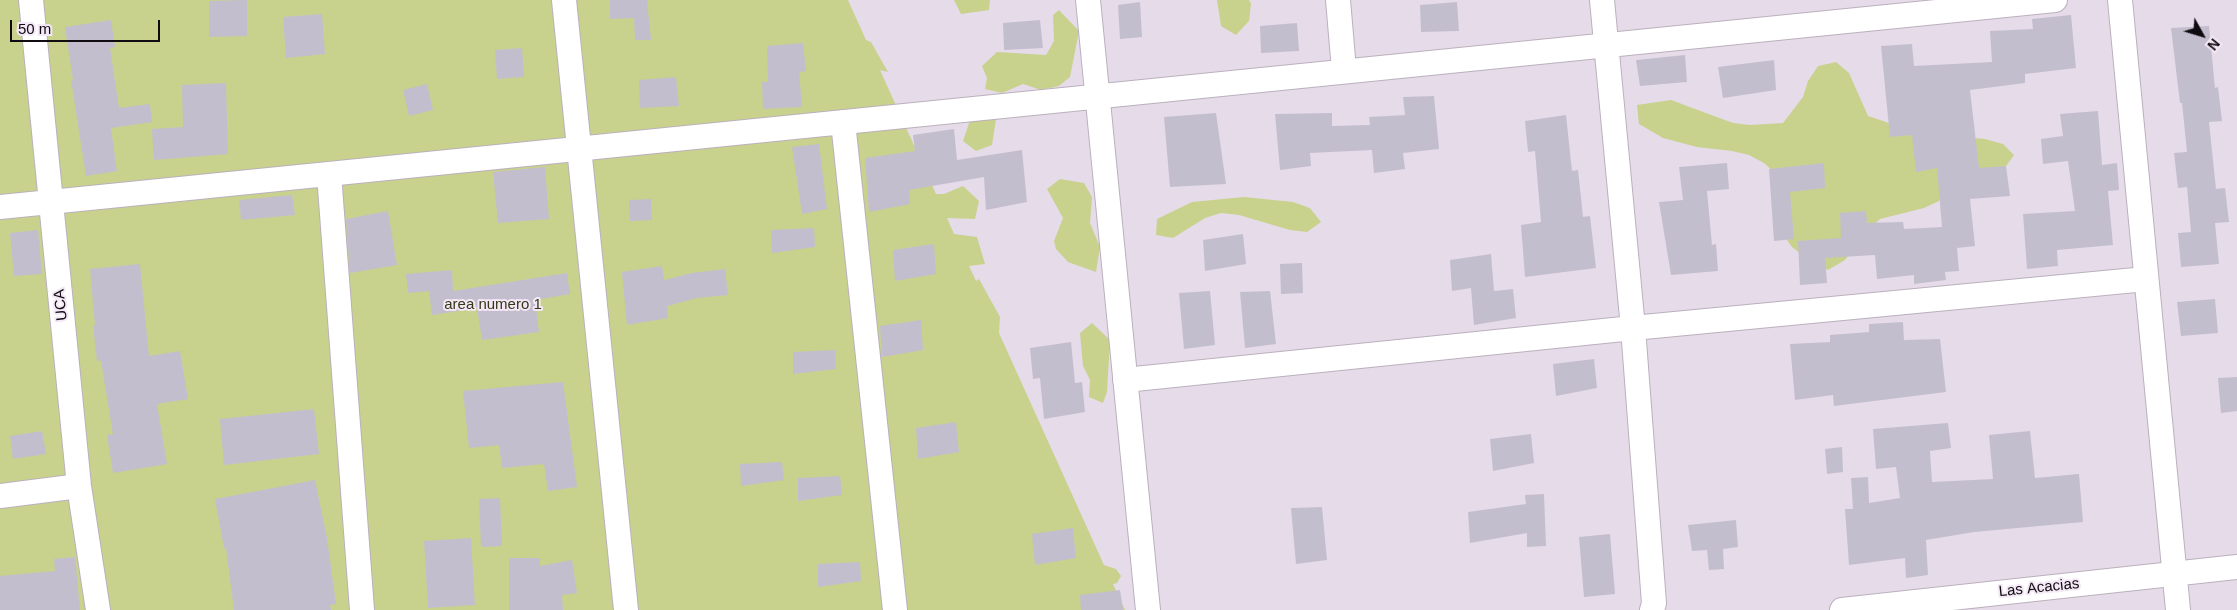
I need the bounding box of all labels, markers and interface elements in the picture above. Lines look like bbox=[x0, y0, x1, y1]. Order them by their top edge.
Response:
scale bar bbox=[12, 10, 162, 42]
north arrow bbox=[2177, 10, 2227, 60]
text: 50 m bbox=[18, 20, 51, 37]
text: N bbox=[2204, 35, 2223, 53]
street label: UCA bbox=[50, 288, 72, 322]
park label: area numero 1 bbox=[444, 296, 542, 314]
street label: Las Acacias bbox=[1998, 575, 2080, 601]

